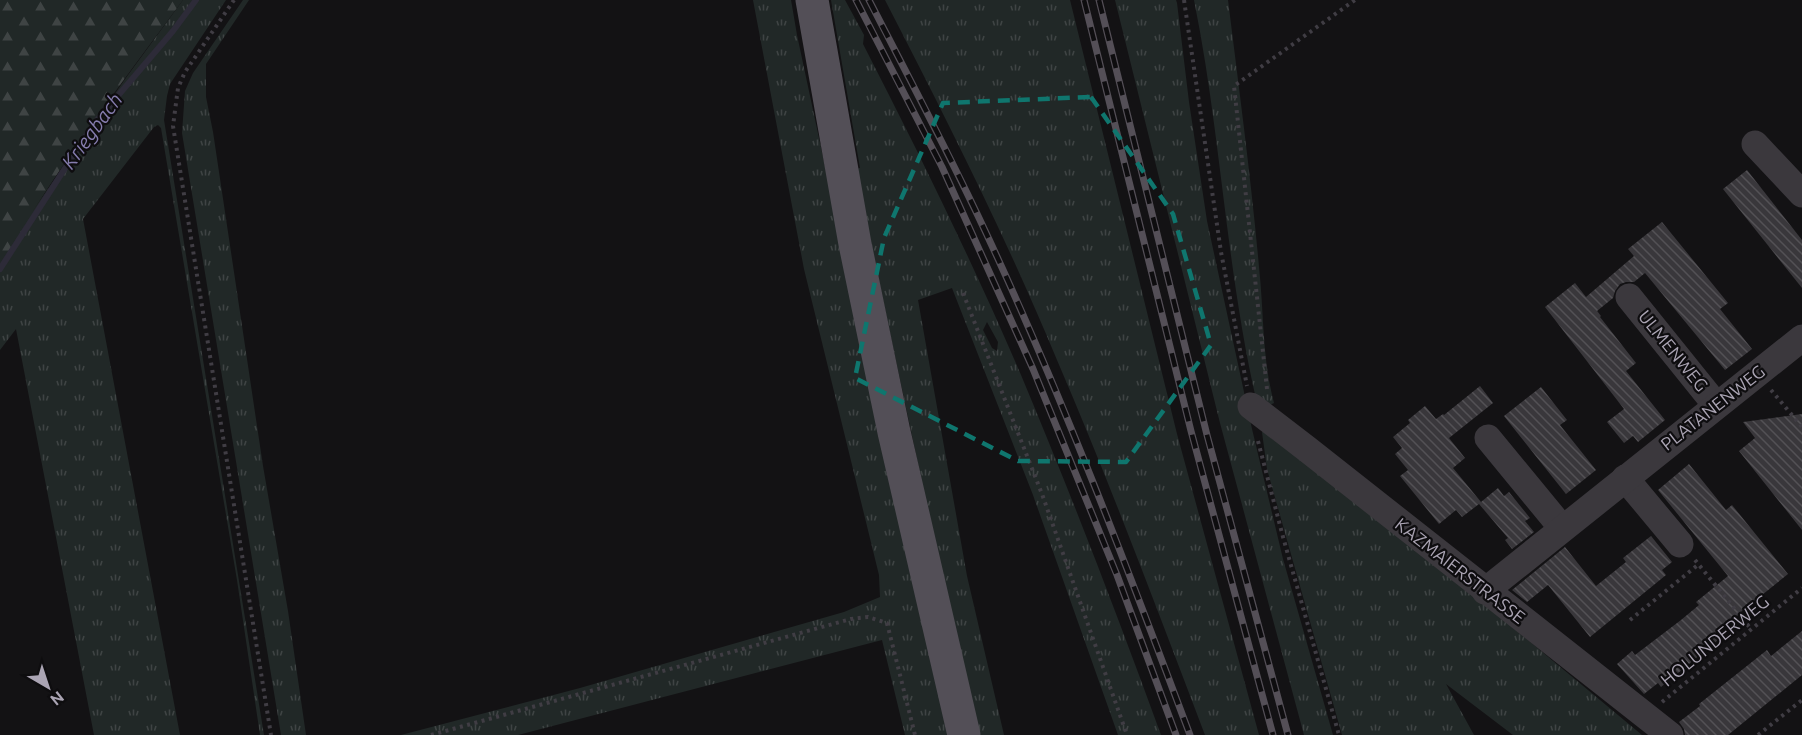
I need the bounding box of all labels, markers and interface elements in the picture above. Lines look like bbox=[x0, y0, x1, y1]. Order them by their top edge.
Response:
water label: Kriegbach bbox=[56, 88, 127, 173]
street label: ULMENWEG bbox=[1635, 306, 1713, 395]
street label: PLATANENWEG bbox=[1657, 361, 1768, 454]
street label: KAZMAIERSTRASSE bbox=[1392, 513, 1529, 627]
street label: HOLUNDERWEG bbox=[1656, 591, 1772, 690]
north arrow bbox=[18, 657, 78, 717]
text: N bbox=[47, 688, 68, 709]

